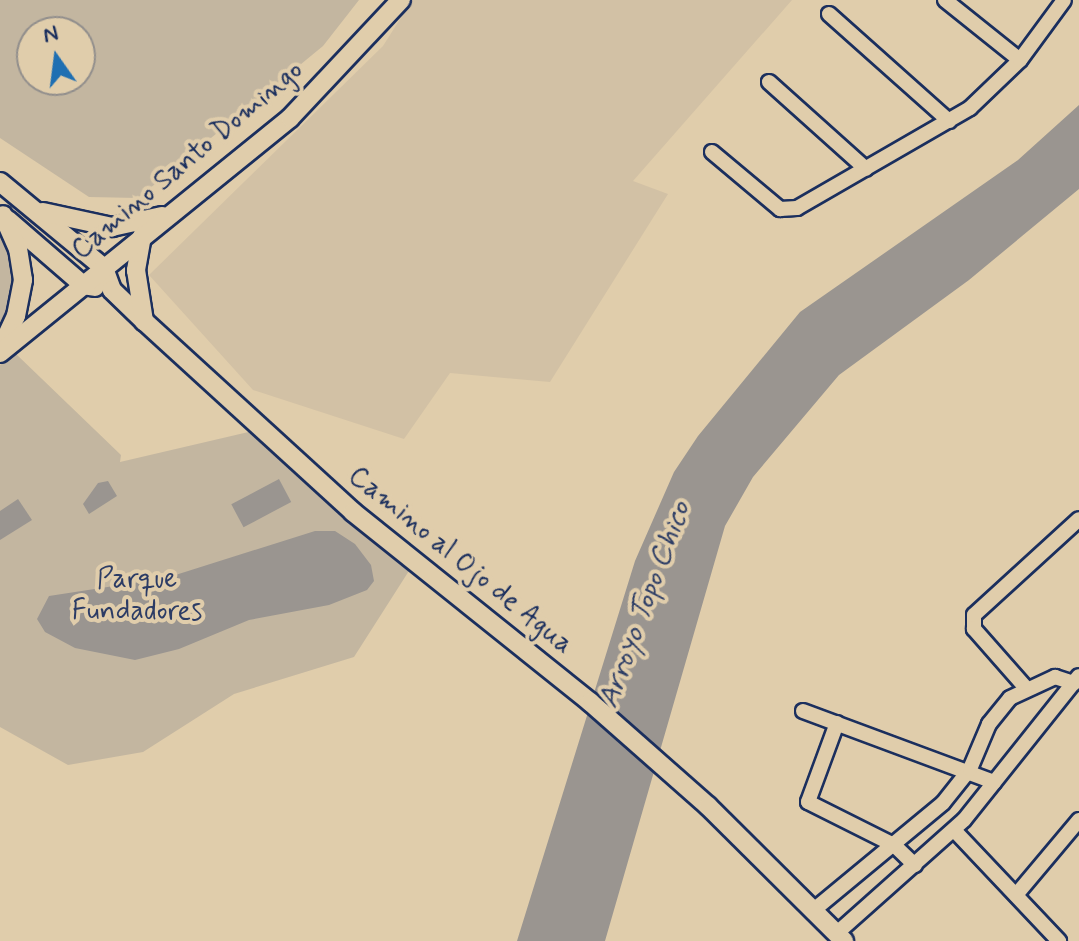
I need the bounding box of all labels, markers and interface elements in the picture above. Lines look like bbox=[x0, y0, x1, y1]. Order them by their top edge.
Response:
north arrow bbox=[16, 16, 96, 96]
text: N bbox=[40, 19, 61, 50]
street label: Camino Santo Domingo bbox=[65, 54, 311, 268]
street label: Camino al Ojo de Agua bbox=[343, 462, 577, 660]
water label: Arroyo Topo Chico bbox=[591, 496, 699, 714]
park label: Parque Fundadores bbox=[72, 563, 202, 629]

